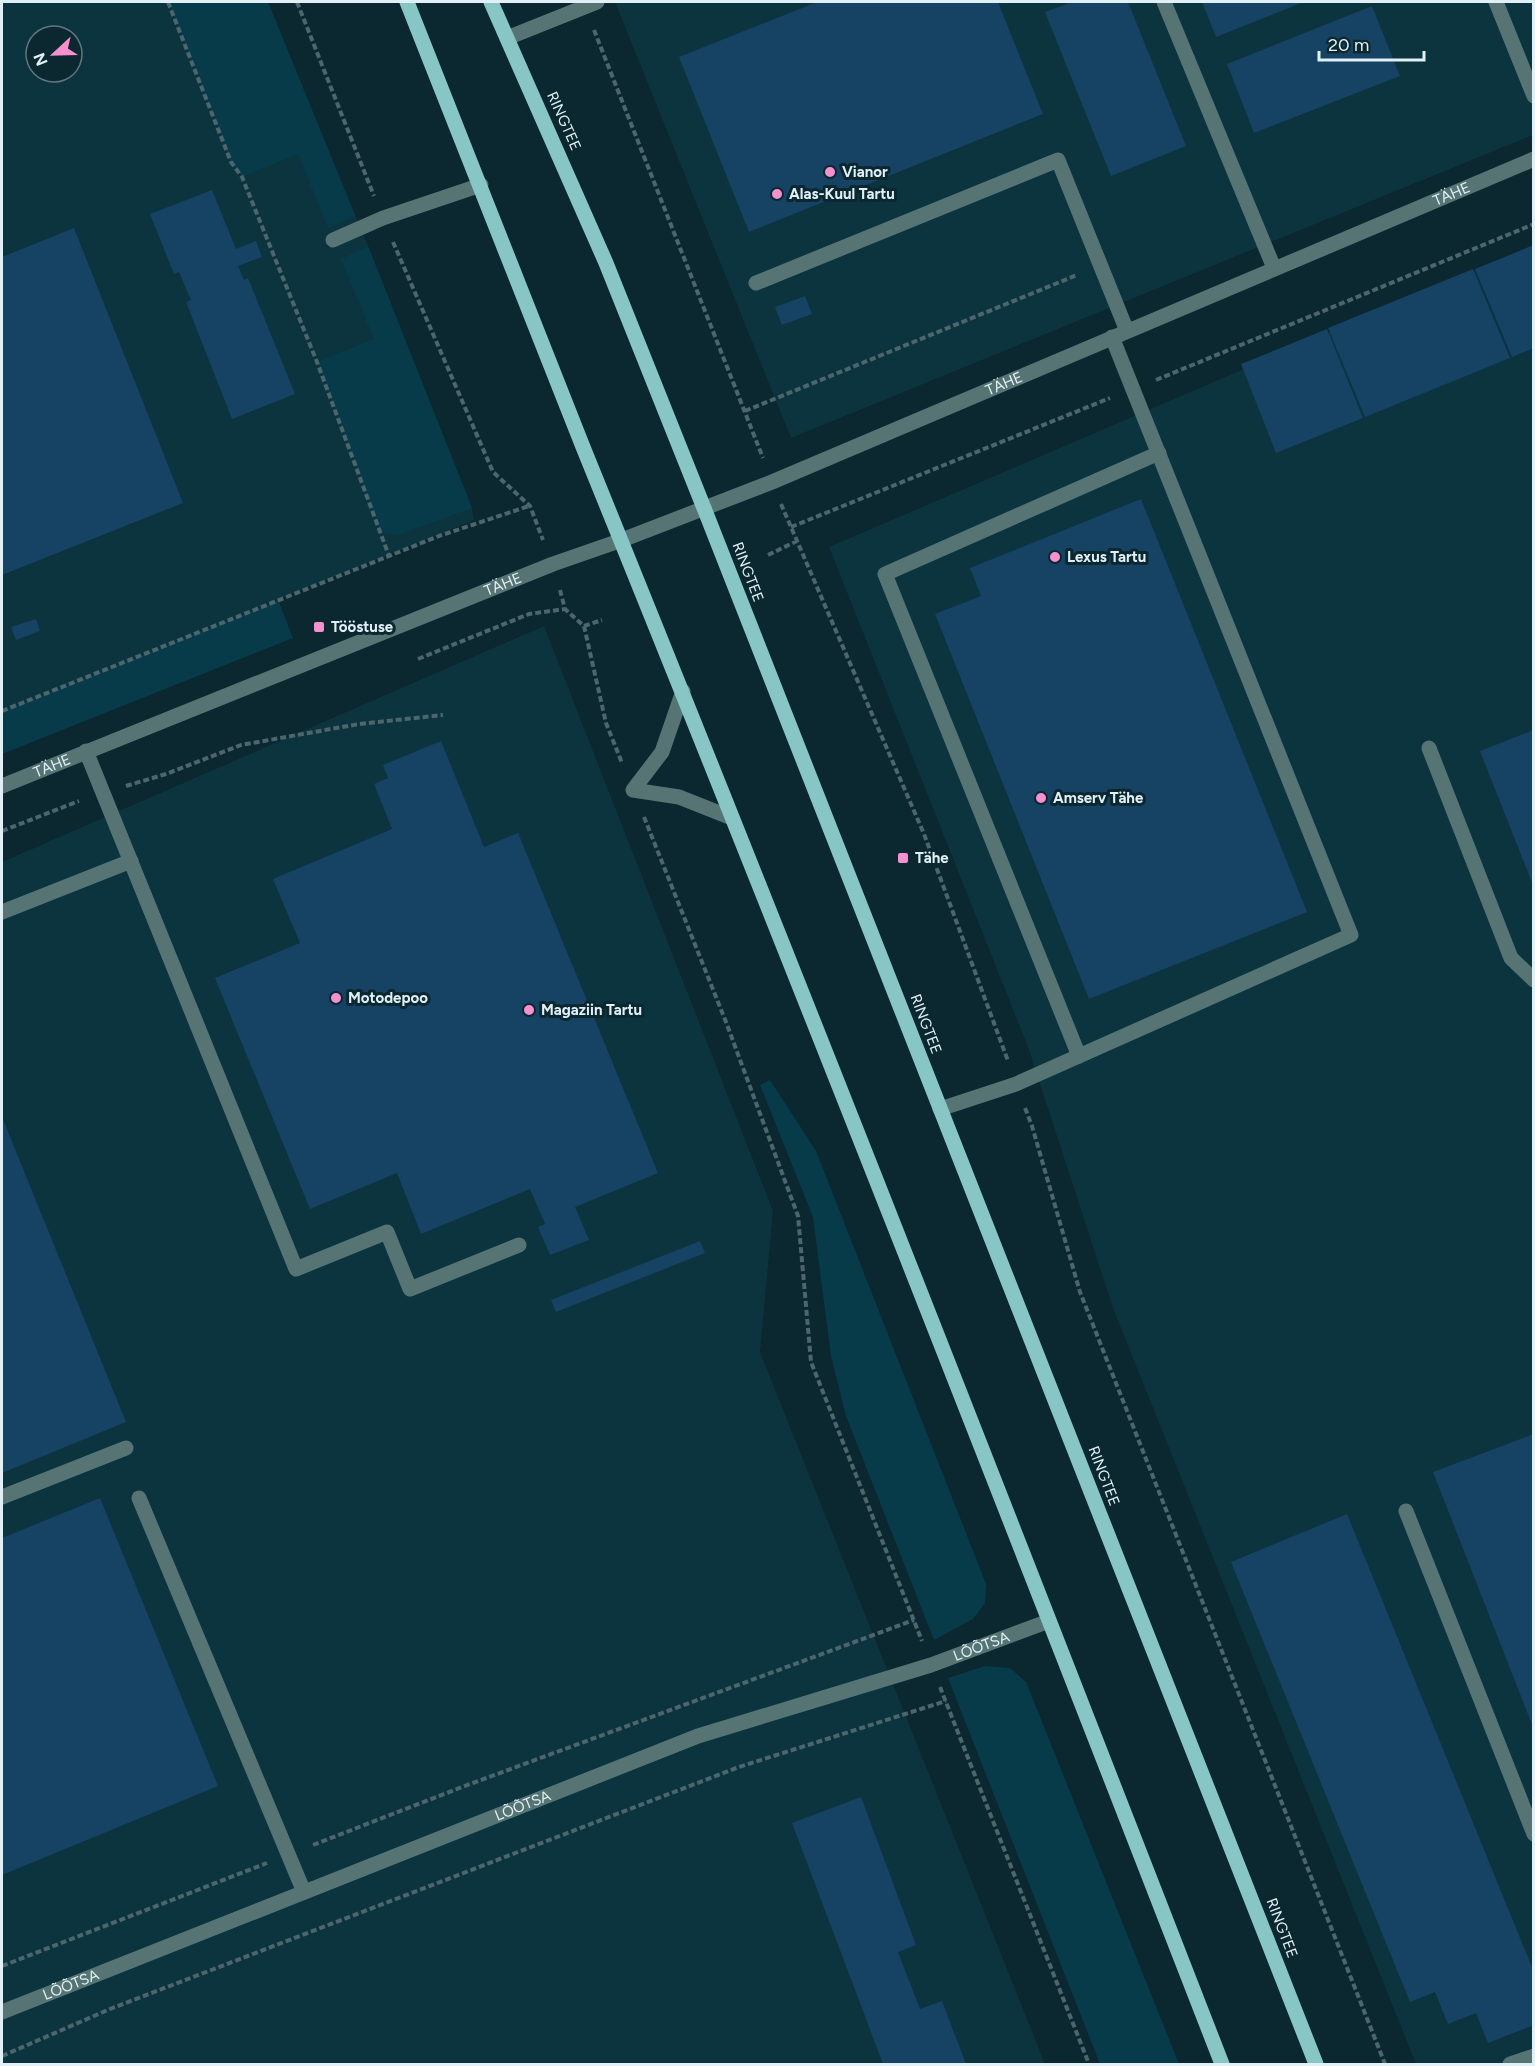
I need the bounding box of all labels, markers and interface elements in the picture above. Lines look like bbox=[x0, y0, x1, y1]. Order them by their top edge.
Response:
north arrow bbox=[24, 24, 84, 84]
scale bar bbox=[1319, 24, 1424, 62]
text: 20 m bbox=[1328, 34, 1369, 56]
text: N bbox=[29, 50, 52, 69]
street label: RINGTEE bbox=[543, 89, 585, 153]
place label: Vianor bbox=[842, 163, 888, 181]
marker: Vianor bbox=[823, 165, 837, 179]
street label: TÄHE bbox=[1430, 178, 1473, 210]
place label: Alas-Kuul Tartu bbox=[789, 185, 895, 203]
marker: Alas-Kuul Tartu bbox=[770, 187, 784, 201]
street label: TÄHE bbox=[983, 368, 1025, 399]
street label: RINGTEE bbox=[728, 540, 768, 604]
place label: Lexus Tartu bbox=[1067, 548, 1146, 566]
marker: Lexus Tartu bbox=[1048, 550, 1062, 564]
street label: TÄHE bbox=[482, 569, 524, 600]
place label: Tööstuse bbox=[331, 618, 394, 636]
marker: Tööstuse bbox=[312, 620, 326, 634]
street label: TÄHE bbox=[31, 750, 73, 781]
place label: Amserv Tähe bbox=[1053, 789, 1144, 807]
marker: Amserv Tähe bbox=[1034, 791, 1048, 805]
place label: Tähe bbox=[915, 849, 949, 867]
marker: Tähe bbox=[896, 851, 910, 865]
place label: Motodepoo bbox=[348, 989, 428, 1007]
marker: Motodepoo bbox=[329, 991, 343, 1005]
street label: RINGTEE bbox=[906, 992, 946, 1056]
place label: Magaziin Tartu bbox=[541, 1001, 642, 1019]
marker: Magaziin Tartu bbox=[522, 1003, 536, 1017]
street label: RINGTEE bbox=[1084, 1444, 1124, 1508]
street label: LÕÕTSA bbox=[951, 1628, 1012, 1665]
street label: LÕÕTSA bbox=[492, 1786, 553, 1825]
street label: RINGTEE bbox=[1262, 1896, 1302, 1960]
street label: LÕÕTSA bbox=[40, 1966, 101, 2004]

